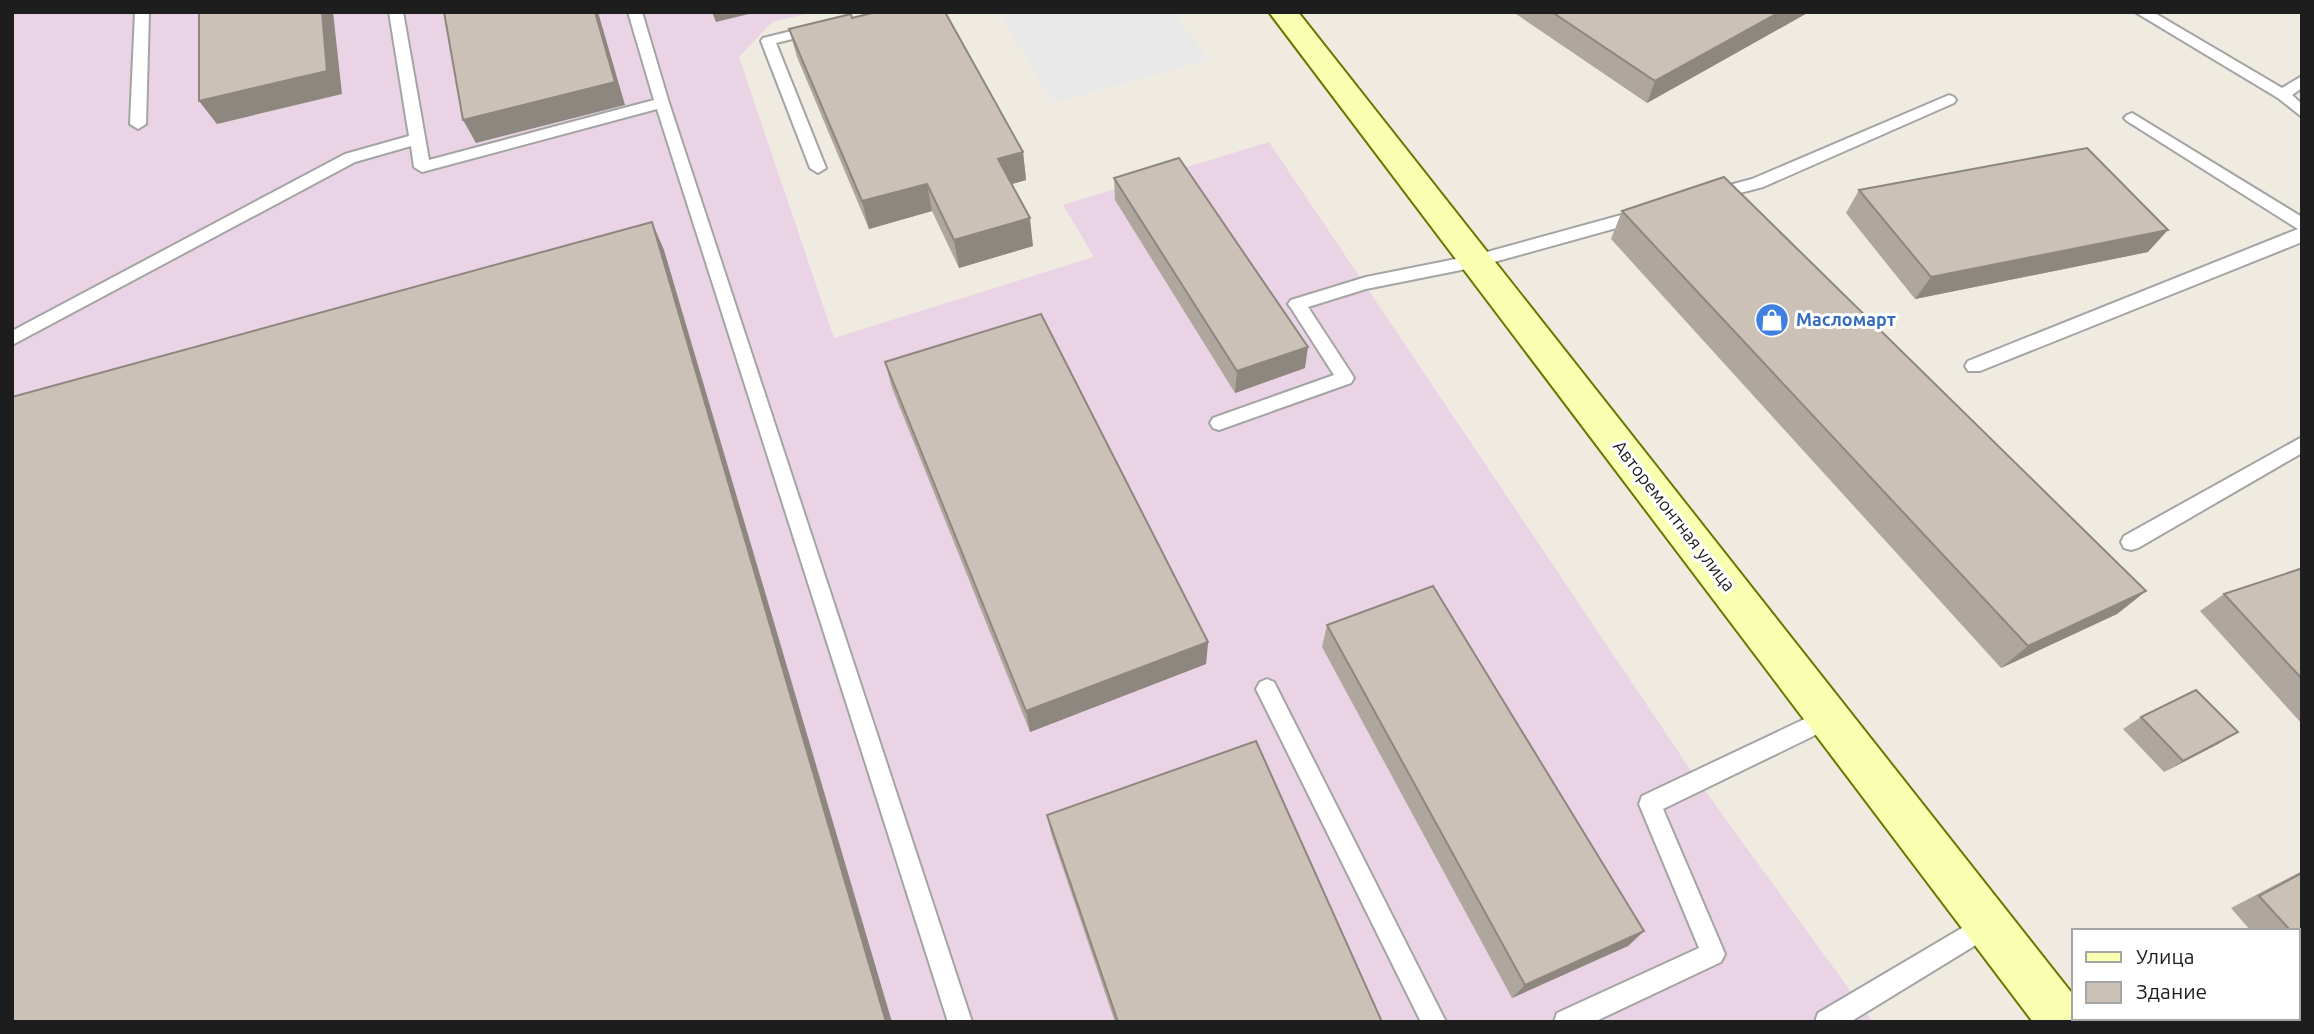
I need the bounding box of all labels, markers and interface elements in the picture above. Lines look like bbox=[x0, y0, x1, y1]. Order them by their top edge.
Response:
shop icon: Масломарт bbox=[1753, 301, 1791, 339]
place label: Масломарт bbox=[1796, 309, 1896, 329]
street label: Авторемонтная улица bbox=[1610, 436, 1740, 595]
legend bbox=[2072, 929, 2300, 1020]
text: Улица bbox=[2136, 944, 2194, 968]
text: Здание bbox=[2136, 979, 2207, 1003]

